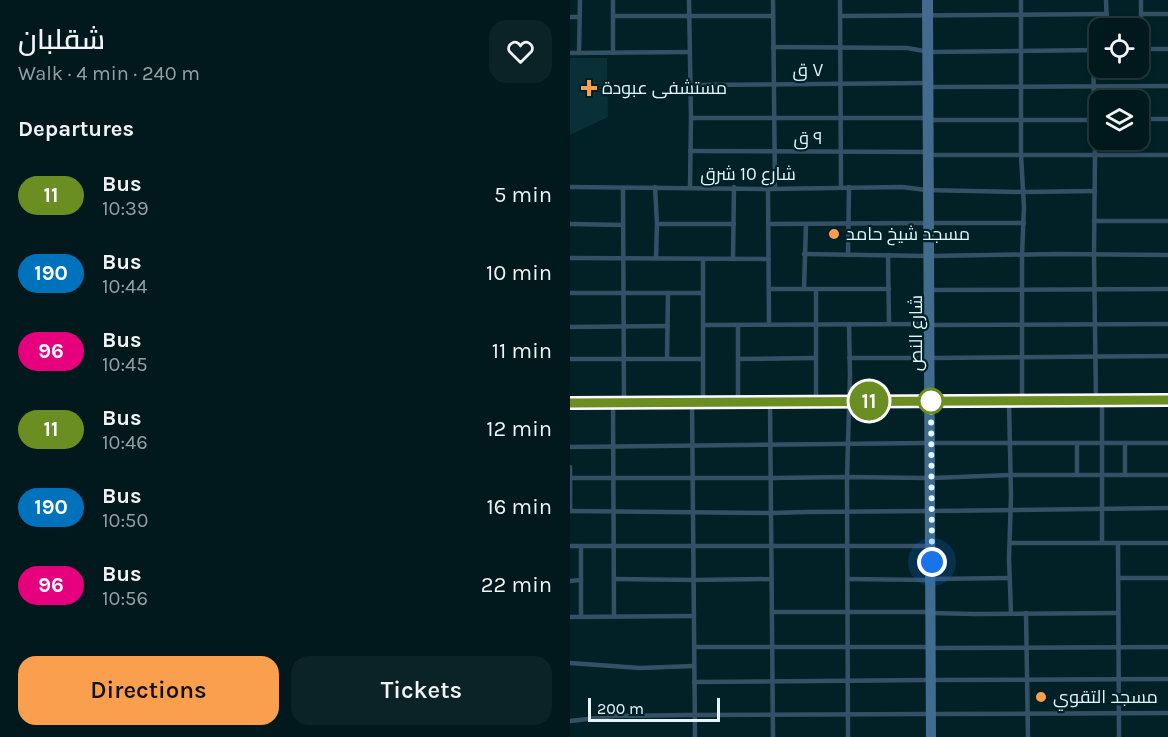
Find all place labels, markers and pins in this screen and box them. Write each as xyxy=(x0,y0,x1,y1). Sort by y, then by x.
place label: مستشفى عبودة xyxy=(602,77,727,99)
marker: مستشفى عبودة xyxy=(580,79,598,97)
place label: مسجد شيخ حامد xyxy=(846,223,970,246)
marker: مسجد شيخ حامد xyxy=(827,227,841,241)
unlabelled marker xyxy=(918,388,944,414)
place label: مسجد التقوي xyxy=(1053,686,1158,711)
marker: مسجد التقوي xyxy=(1034,690,1048,704)

